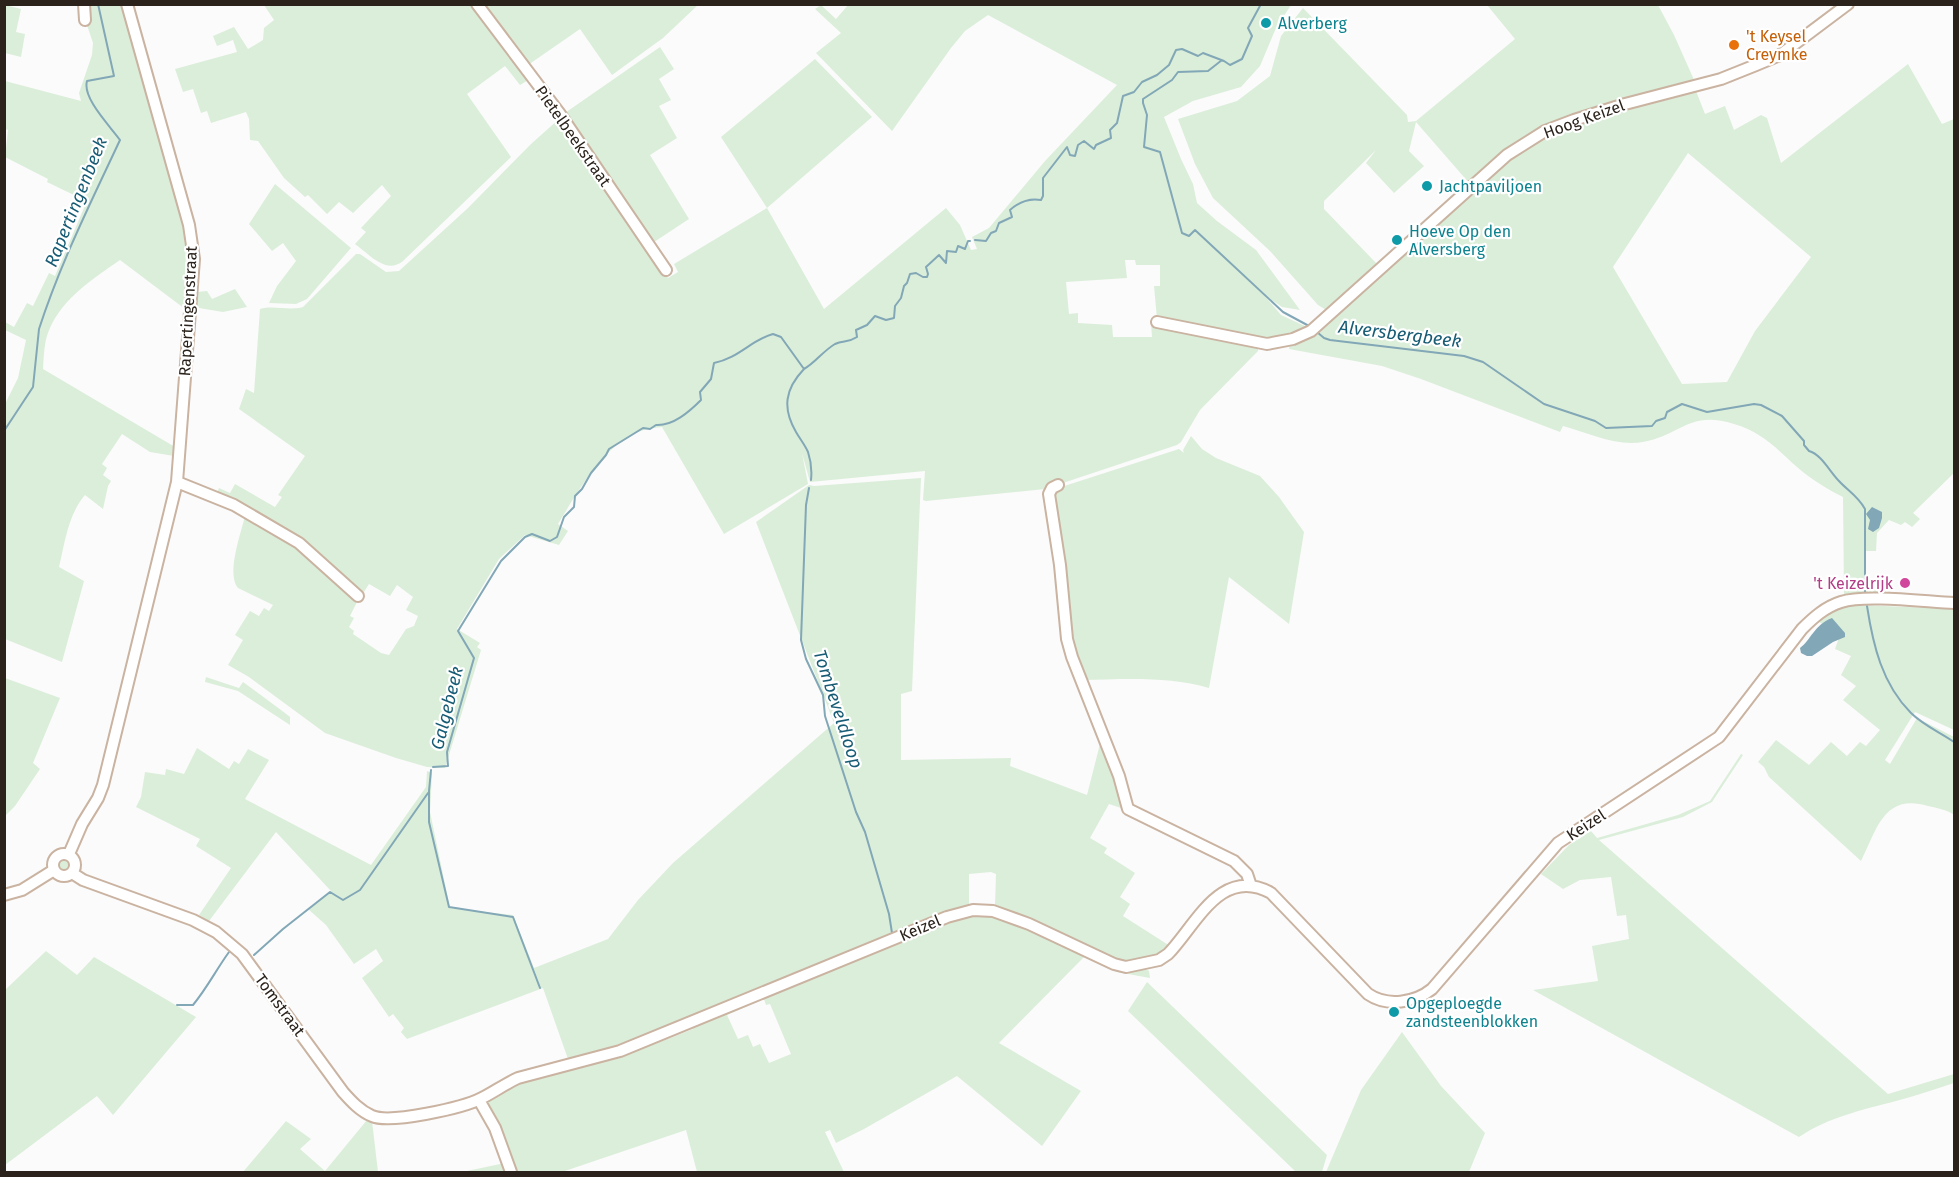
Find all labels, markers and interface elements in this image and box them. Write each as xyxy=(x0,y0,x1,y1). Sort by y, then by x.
place label: Alverberg xyxy=(1278,14,1348,33)
marker: Alverberg xyxy=(1259,16,1273,30)
place label: 't Keysel Creymke xyxy=(1746,27,1807,64)
marker: 't Keysel Creymke xyxy=(1727,38,1741,52)
street label: Pietelbeekstraat xyxy=(531,82,615,190)
street label: Hoog Keizel xyxy=(1541,95,1627,142)
water label: Rapertingenbeek xyxy=(40,134,112,270)
place label: Jachtpaviljoen xyxy=(1439,177,1542,196)
marker: Jachtpaviljoen xyxy=(1420,179,1434,193)
place label: Hoeve Op den Alversberg xyxy=(1409,222,1511,259)
marker: Hoeve Op den Alversberg xyxy=(1390,233,1404,247)
street label: Rapertingenstraat xyxy=(175,245,201,377)
water label: Alversbergbeek xyxy=(1336,315,1463,352)
place label: 't Keizelrijk xyxy=(1813,574,1894,593)
marker: 't Keizelrijk xyxy=(1898,576,1912,590)
water label: Tombeveldloop xyxy=(808,647,868,771)
water label: Galgebeek xyxy=(426,664,468,752)
street label: Keizel xyxy=(1563,805,1609,845)
street label: Keizel xyxy=(897,911,944,945)
street label: Tomstraat xyxy=(251,970,309,1040)
place label: Opgeploegde zandsteenblokken xyxy=(1406,994,1538,1031)
marker: Opgeploegde zandsteenblokken xyxy=(1387,1005,1401,1019)

